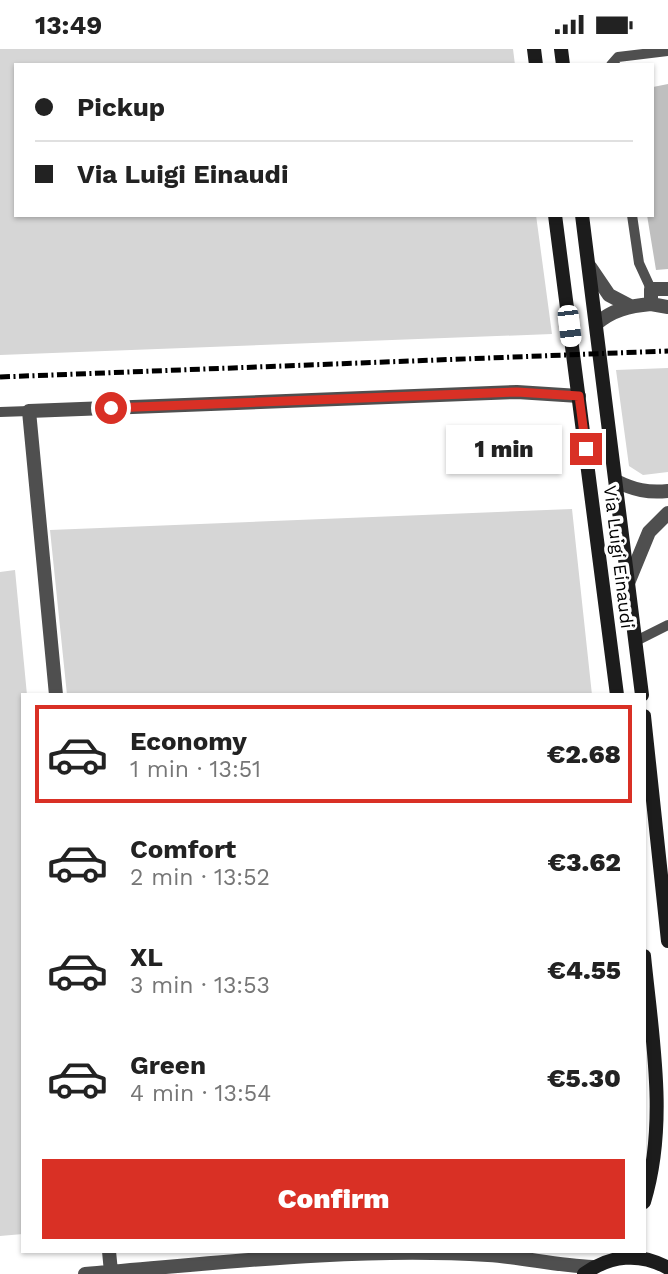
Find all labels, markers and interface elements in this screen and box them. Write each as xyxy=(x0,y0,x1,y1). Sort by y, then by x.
text: 13:49 xyxy=(35,10,102,40)
text: Pickup xyxy=(77,92,165,122)
text: Via Luigi Einaudi xyxy=(77,159,288,189)
car xyxy=(557,304,582,348)
route start xyxy=(95,392,127,424)
callout: 1 min xyxy=(446,425,562,473)
route end xyxy=(570,433,602,465)
text: 1 min xyxy=(474,436,534,463)
street label: Via Luigi Einaudi xyxy=(600,484,638,630)
icon: car xyxy=(46,723,109,786)
text: Economy xyxy=(130,726,247,756)
text: €2.68 xyxy=(547,739,621,769)
text: 1 min · 13:51 xyxy=(130,756,261,783)
icon: car xyxy=(46,831,109,894)
text: Comfort xyxy=(130,834,236,864)
text: €3.62 xyxy=(548,847,621,877)
text: 2 min · 13:52 xyxy=(130,864,270,891)
icon: car xyxy=(46,939,109,1002)
text: XL xyxy=(130,942,163,972)
text: €4.55 xyxy=(548,955,621,985)
text: 3 min · 13:53 xyxy=(130,972,270,999)
icon: car xyxy=(46,1047,109,1110)
text: Green xyxy=(130,1050,206,1080)
text: €5.30 xyxy=(547,1063,621,1093)
text: 4 min · 13:54 xyxy=(130,1080,271,1107)
button: Confirm xyxy=(42,1159,625,1239)

